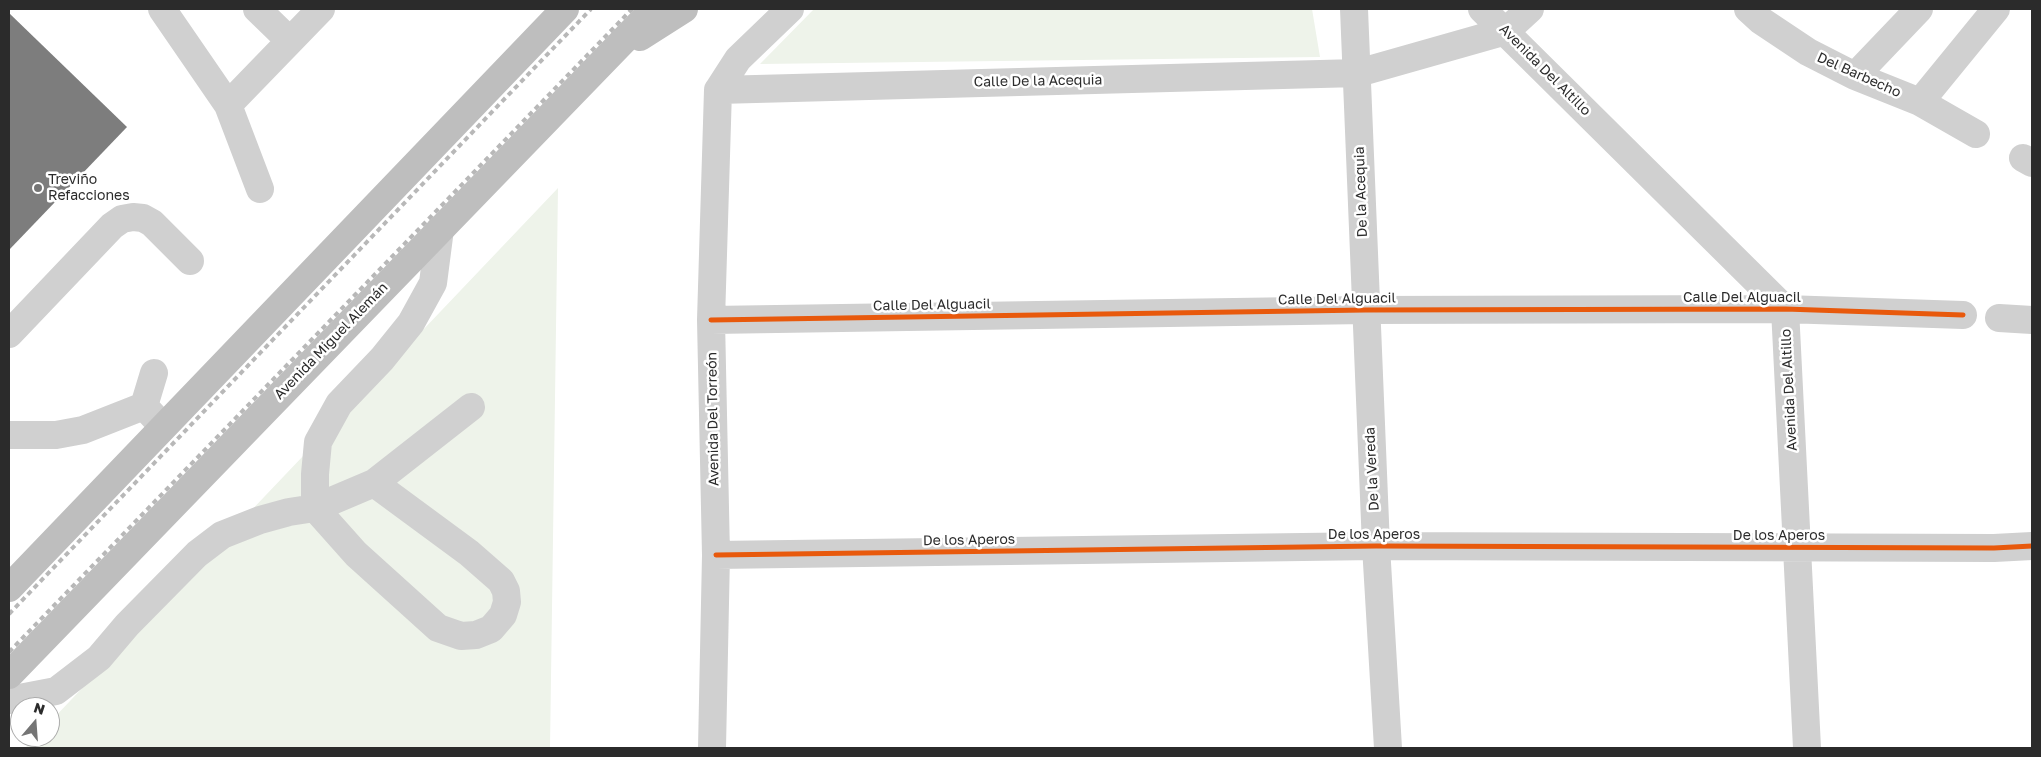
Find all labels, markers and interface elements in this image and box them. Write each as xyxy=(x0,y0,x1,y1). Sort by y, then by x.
street label: Avenida Del Altillo xyxy=(1496,21,1594,119)
street label: Del Barbecho xyxy=(1814,49,1904,101)
street label: Calle De la Acequia xyxy=(973,71,1103,91)
street label: De la Acequia xyxy=(1351,146,1371,238)
place label: Treviño Refacciones xyxy=(48,172,130,204)
marker: Treviño Refacciones xyxy=(32,182,44,194)
street label: Avenida Miguel Alemán xyxy=(271,279,391,403)
street label: Calle Del Alguacil xyxy=(1278,290,1396,308)
street label: Calle Del Alguacil xyxy=(1683,290,1801,306)
street label: Calle Del Alguacil xyxy=(873,296,991,314)
street label: Avenida Del Altillo xyxy=(1777,328,1801,452)
street label: Avenida Del Torreón xyxy=(703,352,723,486)
street label: De la Vereda xyxy=(1361,427,1383,511)
street label: De los Aperos xyxy=(1328,527,1420,543)
street label: De los Aperos xyxy=(1733,528,1825,544)
street label: De los Aperos xyxy=(923,531,1015,549)
north arrow xyxy=(10,697,60,747)
text: N xyxy=(32,698,47,718)

